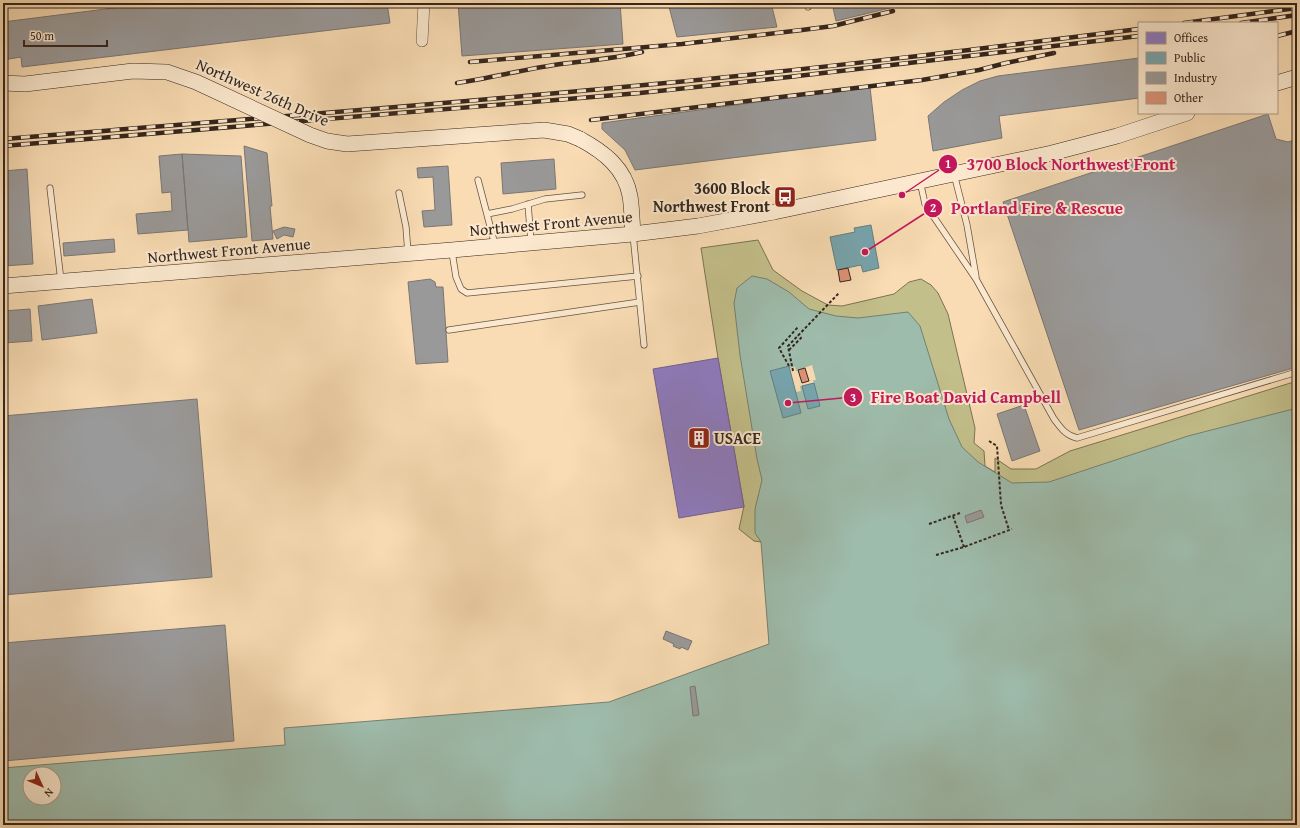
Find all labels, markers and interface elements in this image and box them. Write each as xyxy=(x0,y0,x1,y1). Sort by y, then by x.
scale bar xyxy=(24,22,107,48)
legend xyxy=(1138,22,1278,114)
text: 50 m xyxy=(30,27,54,44)
text: Offices xyxy=(1174,29,1208,46)
text: Public xyxy=(1174,49,1206,66)
street label: Northwest 26th Drive xyxy=(193,52,333,132)
text: Industry xyxy=(1174,69,1217,86)
text: Other xyxy=(1174,89,1203,106)
callout: 3700 Block Northwest Front xyxy=(938,149,1183,178)
text: 3700 Block Northwest Front xyxy=(966,151,1176,176)
text: 1 xyxy=(945,155,951,172)
place label: 3600 Block Northwest Front xyxy=(653,176,771,218)
bus stop icon: 3600 Block Northwest Front xyxy=(772,184,798,210)
callout: Portland Fire & Rescue xyxy=(923,194,1132,223)
text: Portland Fire & Rescue xyxy=(951,195,1123,220)
text: 2 xyxy=(930,199,936,216)
street label: Northwest Front Avenue xyxy=(468,204,634,242)
street label: Northwest Front Avenue xyxy=(146,231,312,269)
callout: Fire Boat David Campbell xyxy=(843,383,1069,412)
text: Fire Boat David Campbell xyxy=(871,384,1061,409)
text: 3 xyxy=(850,389,856,406)
building icon: USACE xyxy=(686,425,712,451)
place label: USACE xyxy=(714,426,761,450)
north arrow xyxy=(22,766,62,806)
text: N xyxy=(40,785,58,802)

